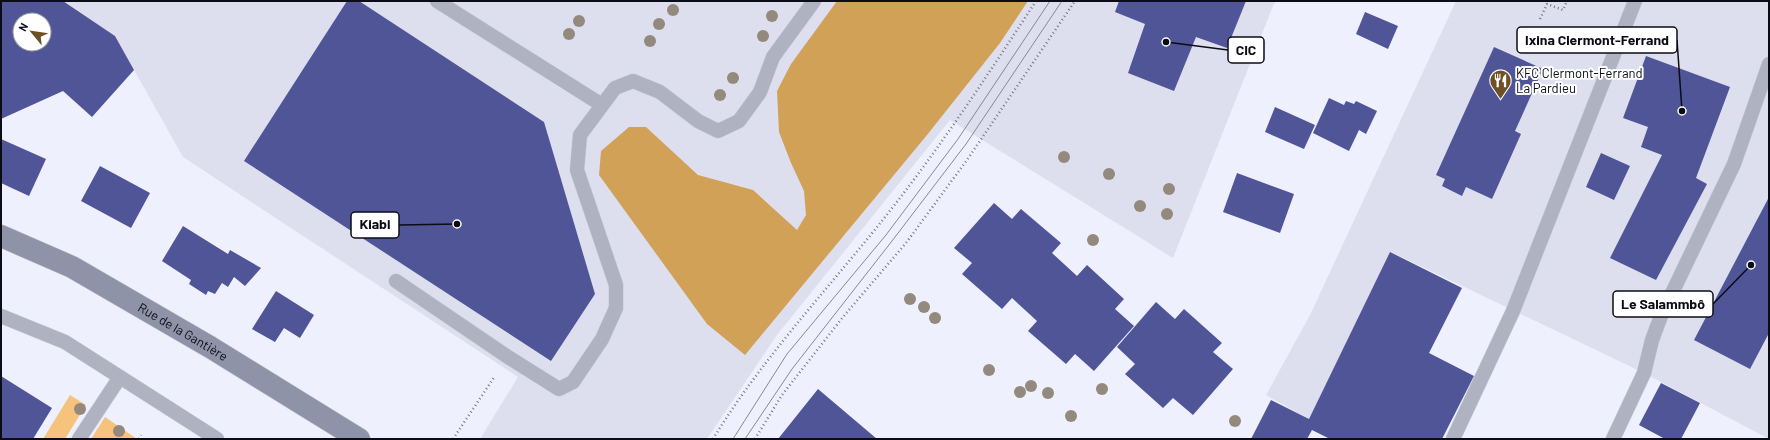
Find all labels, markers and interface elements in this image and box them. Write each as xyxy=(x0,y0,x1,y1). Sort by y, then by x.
north arrow xyxy=(12,12,52,52)
text: N xyxy=(15,21,30,33)
callout: Ixina Clermont-Ferrand xyxy=(1517,27,1677,53)
text: Ixina Clermont-Ferrand xyxy=(1525,31,1669,48)
callout: CIC xyxy=(1228,37,1264,63)
text: CIC xyxy=(1236,41,1256,58)
place label: KFC Clermont-Ferrand La Pardieu xyxy=(1516,65,1643,96)
restaurant icon: KFC Clermont-Ferrand La Pardieu xyxy=(1487,67,1513,100)
callout: Kiabi xyxy=(351,212,399,238)
text: Kiabi xyxy=(359,215,391,232)
callout: Le Salammbô xyxy=(1613,291,1713,317)
text: Le Salammbô xyxy=(1621,295,1705,312)
street label: Rue de la Gantière xyxy=(135,299,231,364)

